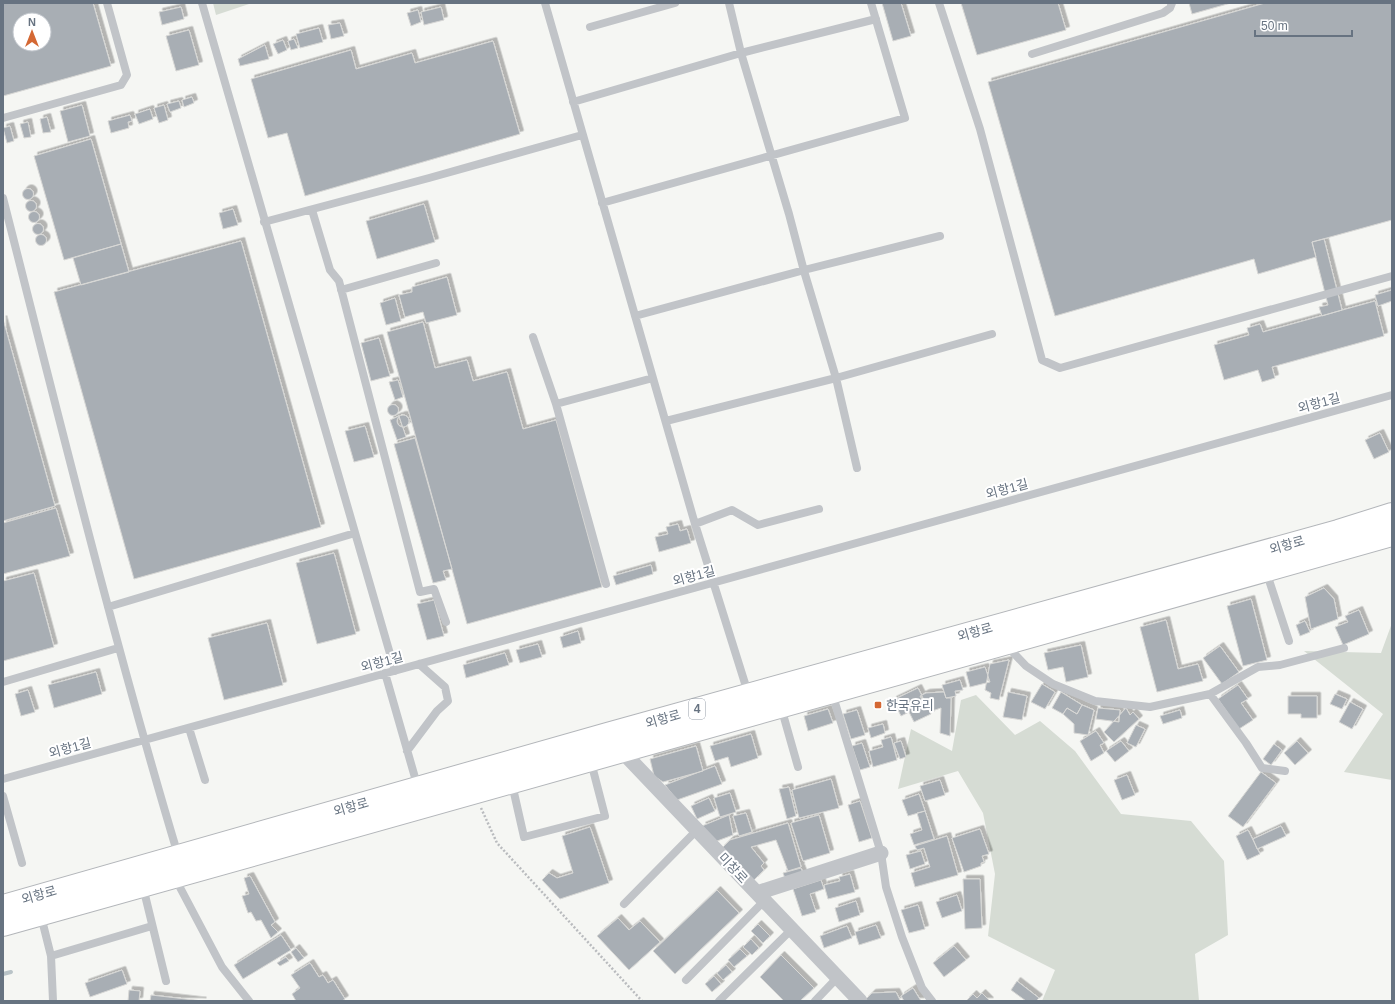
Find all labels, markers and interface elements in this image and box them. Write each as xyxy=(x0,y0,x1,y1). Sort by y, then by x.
north arrow xyxy=(12,12,52,52)
scale bar xyxy=(1255,12,1352,38)
text: N xyxy=(28,16,36,28)
text: 50 m xyxy=(1261,19,1288,33)
street label: 외항1길 xyxy=(1296,390,1342,416)
street label: 외항1길 xyxy=(984,476,1030,502)
street label: 외항로 xyxy=(1268,533,1306,557)
street label: 외항1길 xyxy=(671,563,717,589)
street label: 외항로 xyxy=(956,620,994,644)
street label: 외항1길 xyxy=(359,649,405,675)
place label: 한국유리 xyxy=(886,698,934,713)
road number: 4 xyxy=(689,699,705,719)
marker: 한국유리 xyxy=(873,700,883,710)
street label: 외항로 xyxy=(644,707,682,731)
street label: 외항1길 xyxy=(47,735,93,761)
street label: 외항로 xyxy=(332,795,370,819)
street label: 미창로 xyxy=(715,850,751,886)
street label: 외항로 xyxy=(20,883,58,907)

